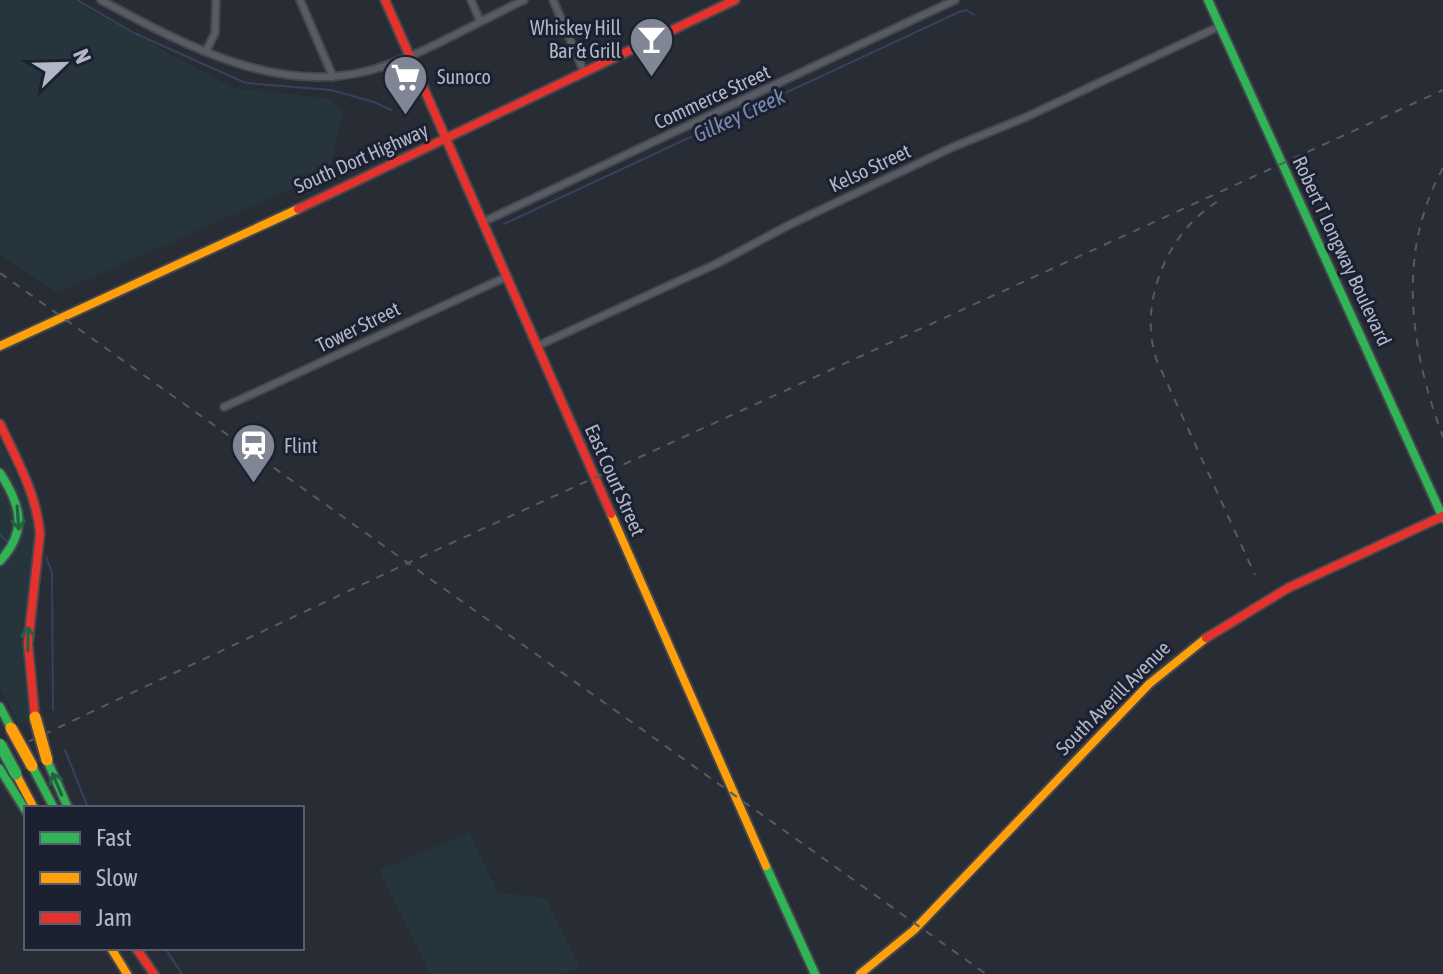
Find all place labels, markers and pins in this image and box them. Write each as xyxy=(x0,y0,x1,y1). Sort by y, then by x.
place label: Whiskey Hill Bar & Grill xyxy=(530,16,622,62)
bar icon: Whiskey Hill Bar & Grill xyxy=(628,16,676,79)
supermarket icon: Sunoco xyxy=(382,53,430,116)
place label: Sunoco xyxy=(437,65,491,88)
station icon: Flint xyxy=(229,422,277,485)
place label: Flint xyxy=(284,434,318,457)

